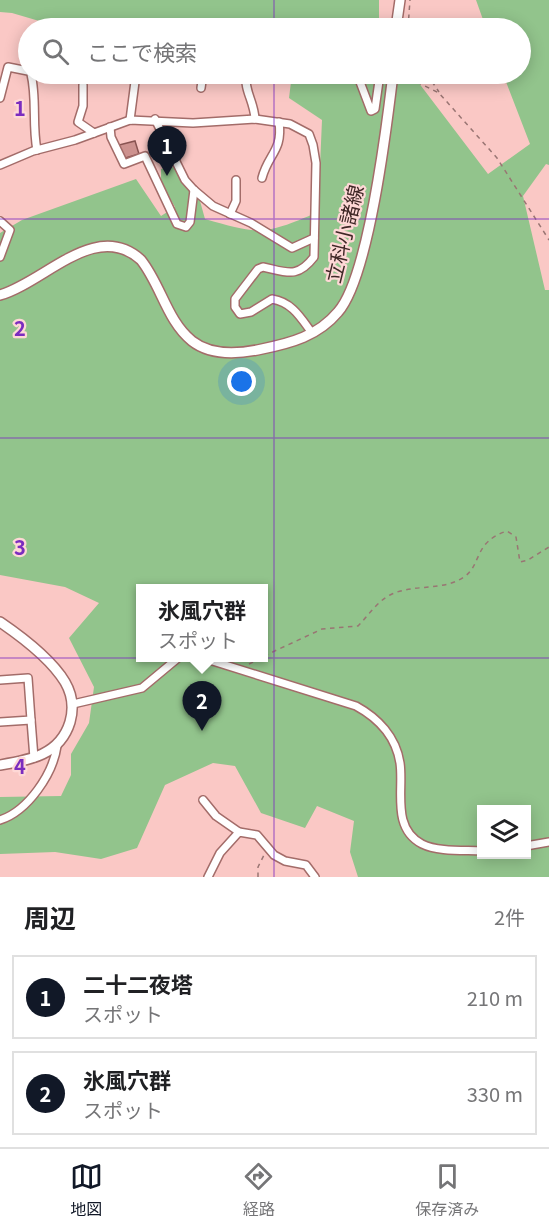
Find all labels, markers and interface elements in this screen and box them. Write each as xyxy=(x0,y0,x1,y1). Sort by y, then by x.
search box xyxy=(18,18,531,84)
icon: search xyxy=(39,35,72,68)
text: ここで検索 xyxy=(87,35,197,67)
text: 1 xyxy=(14,93,26,122)
pin: 1 xyxy=(148,126,186,176)
street label: 立科小諸線 xyxy=(317,182,370,286)
text: 2 xyxy=(14,313,26,342)
your location xyxy=(227,367,256,396)
text: 3 xyxy=(14,532,26,561)
popup xyxy=(136,584,268,662)
text: 氷風穴群 xyxy=(158,593,246,625)
text: スポット xyxy=(158,625,238,654)
pin: 2 xyxy=(182,682,222,731)
text: 4 xyxy=(14,751,26,780)
map controls xyxy=(477,805,531,859)
button: layers xyxy=(477,805,531,859)
text: 周辺 xyxy=(24,898,76,935)
text: 2件 xyxy=(494,902,525,931)
text: 二十二夜塔 xyxy=(83,967,193,999)
text: 1 xyxy=(40,983,51,1012)
text: 210 m xyxy=(467,983,523,1012)
text: スポット xyxy=(83,999,163,1028)
text: 氷風穴群 xyxy=(83,1063,171,1095)
text: 2 xyxy=(40,1079,51,1108)
text: 330 m xyxy=(467,1079,523,1108)
text: スポット xyxy=(83,1095,163,1124)
tab: 地図 xyxy=(70,1160,103,1220)
tab: 経路 xyxy=(242,1160,275,1220)
tab: 保存済み xyxy=(415,1160,479,1220)

